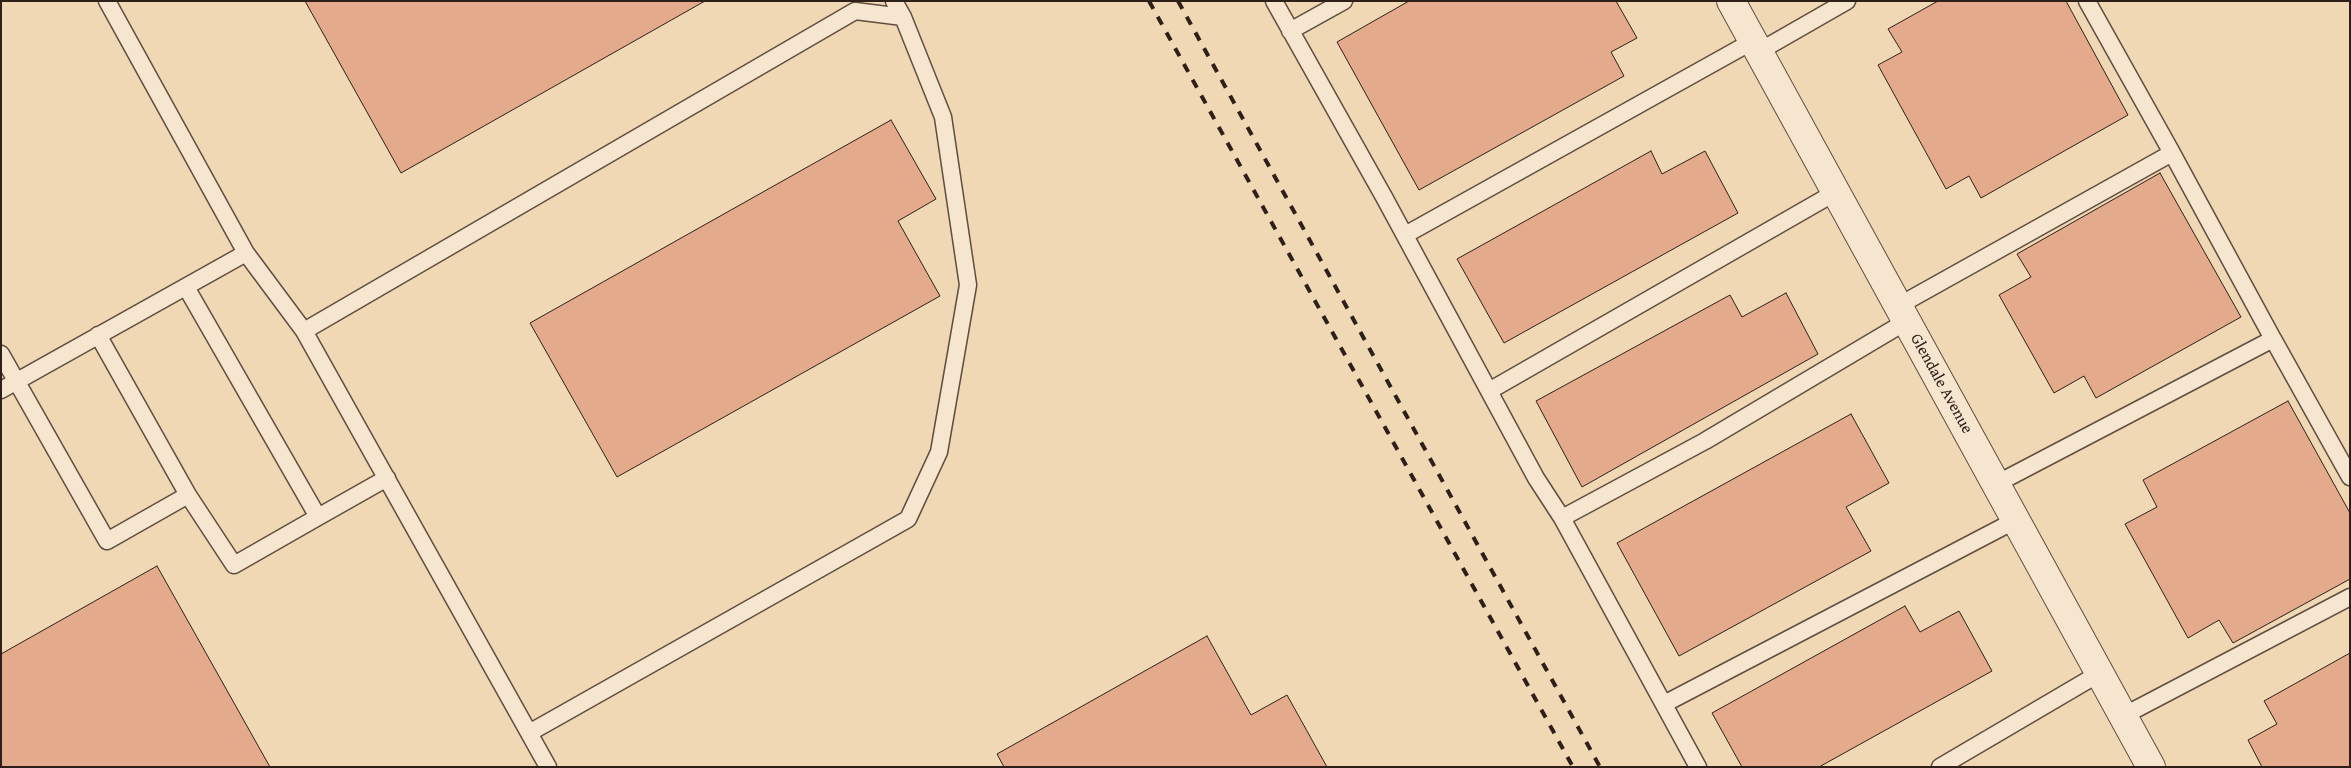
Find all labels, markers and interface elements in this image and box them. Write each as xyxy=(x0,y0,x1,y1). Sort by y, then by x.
street label: Glendale Avenue xyxy=(1906,331,1976,437)

